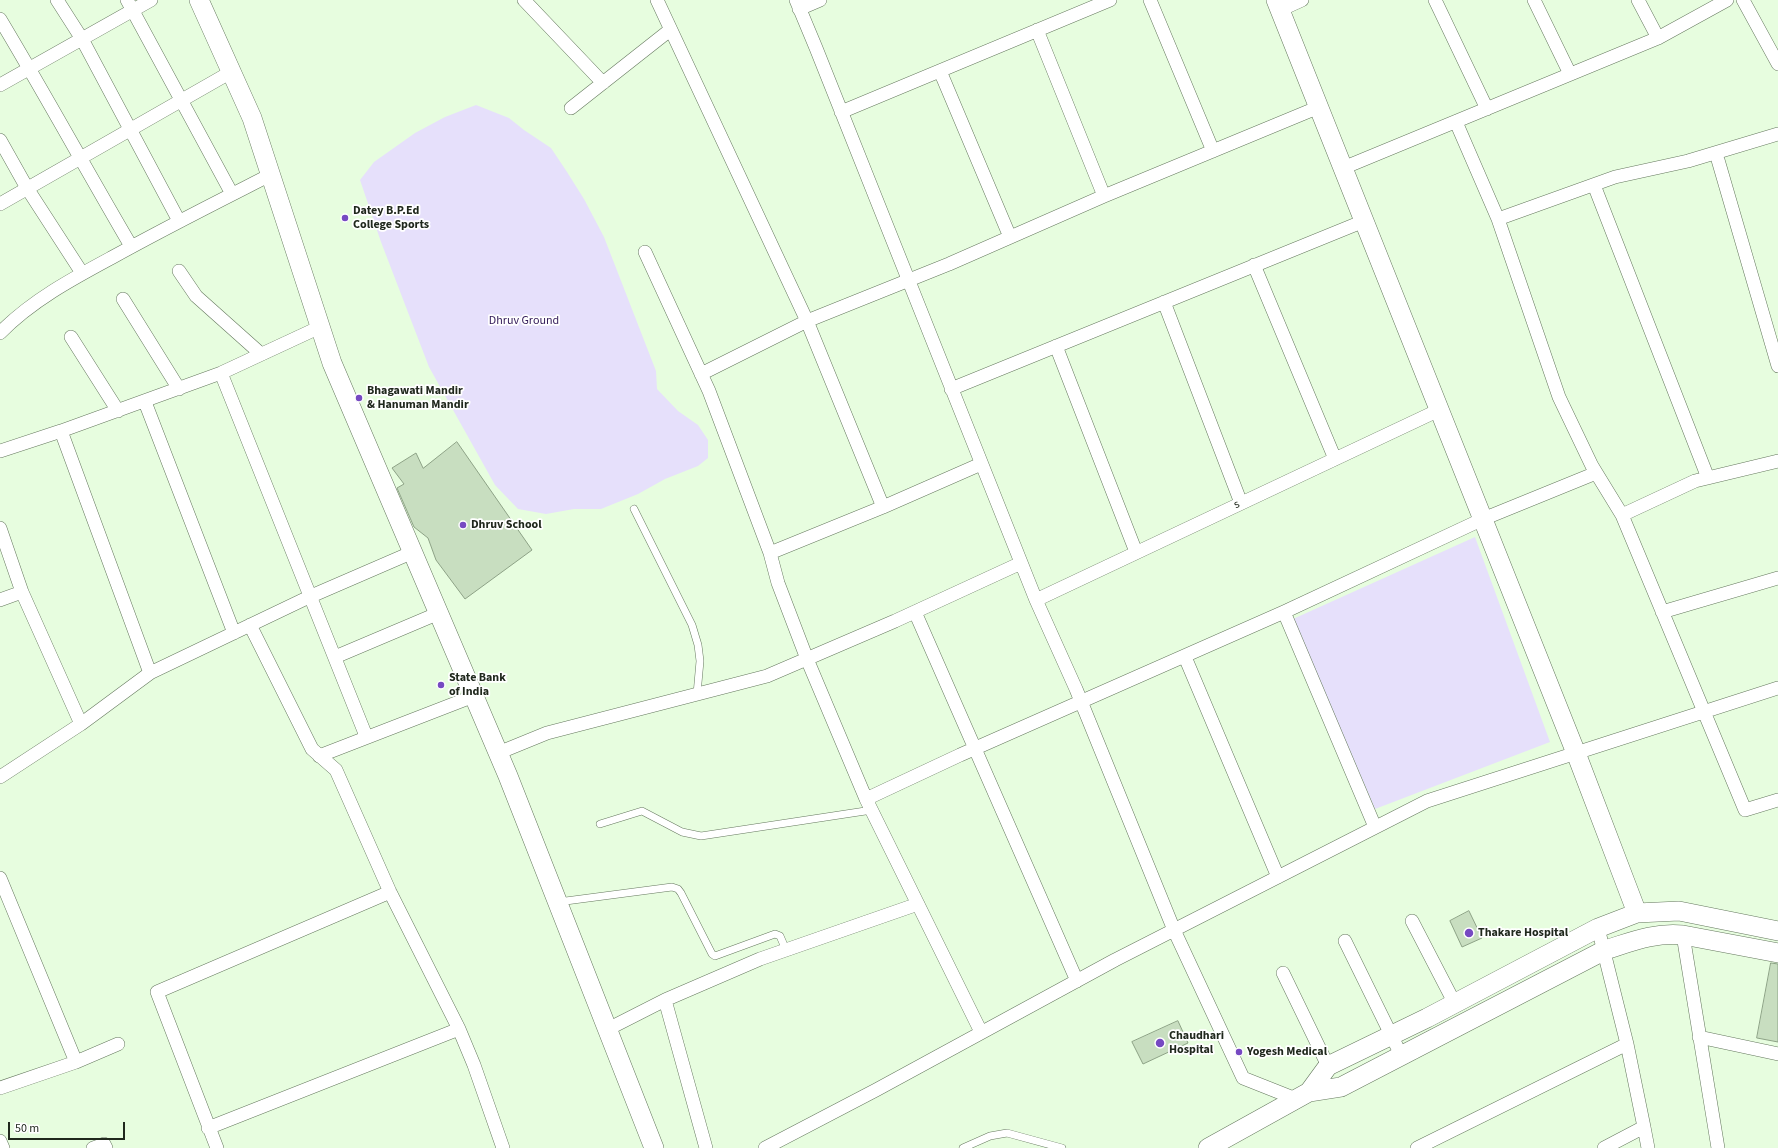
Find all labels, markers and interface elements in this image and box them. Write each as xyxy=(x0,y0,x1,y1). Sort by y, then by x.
place label: Datey B.P.Ed College Sports xyxy=(353,204,429,232)
marker: Datey B.P.Ed College Sports xyxy=(340,213,350,223)
park label: Dhruv Ground xyxy=(489,314,559,328)
place label: Bhagawati Mandir & Hanuman Mandir xyxy=(367,384,469,412)
marker: Bhagawati Mandir & Hanuman Mandir xyxy=(354,393,364,403)
street label: s xyxy=(1232,497,1242,513)
place label: Dhruv School xyxy=(471,518,542,532)
marker: Dhruv School xyxy=(458,520,468,530)
place label: State Bank of India xyxy=(449,671,506,699)
marker: State Bank of India xyxy=(436,680,446,690)
place label: Thakare Hospital xyxy=(1478,926,1568,940)
marker: Thakare Hospital xyxy=(1463,927,1475,939)
place label: Chaudhari Hospital xyxy=(1169,1029,1224,1057)
marker: Chaudhari Hospital xyxy=(1154,1037,1166,1049)
place label: Yogesh Medical xyxy=(1247,1045,1327,1059)
marker: Yogesh Medical xyxy=(1234,1047,1244,1057)
scale bar xyxy=(10,1114,127,1140)
text: 50 m xyxy=(15,1120,39,1137)

